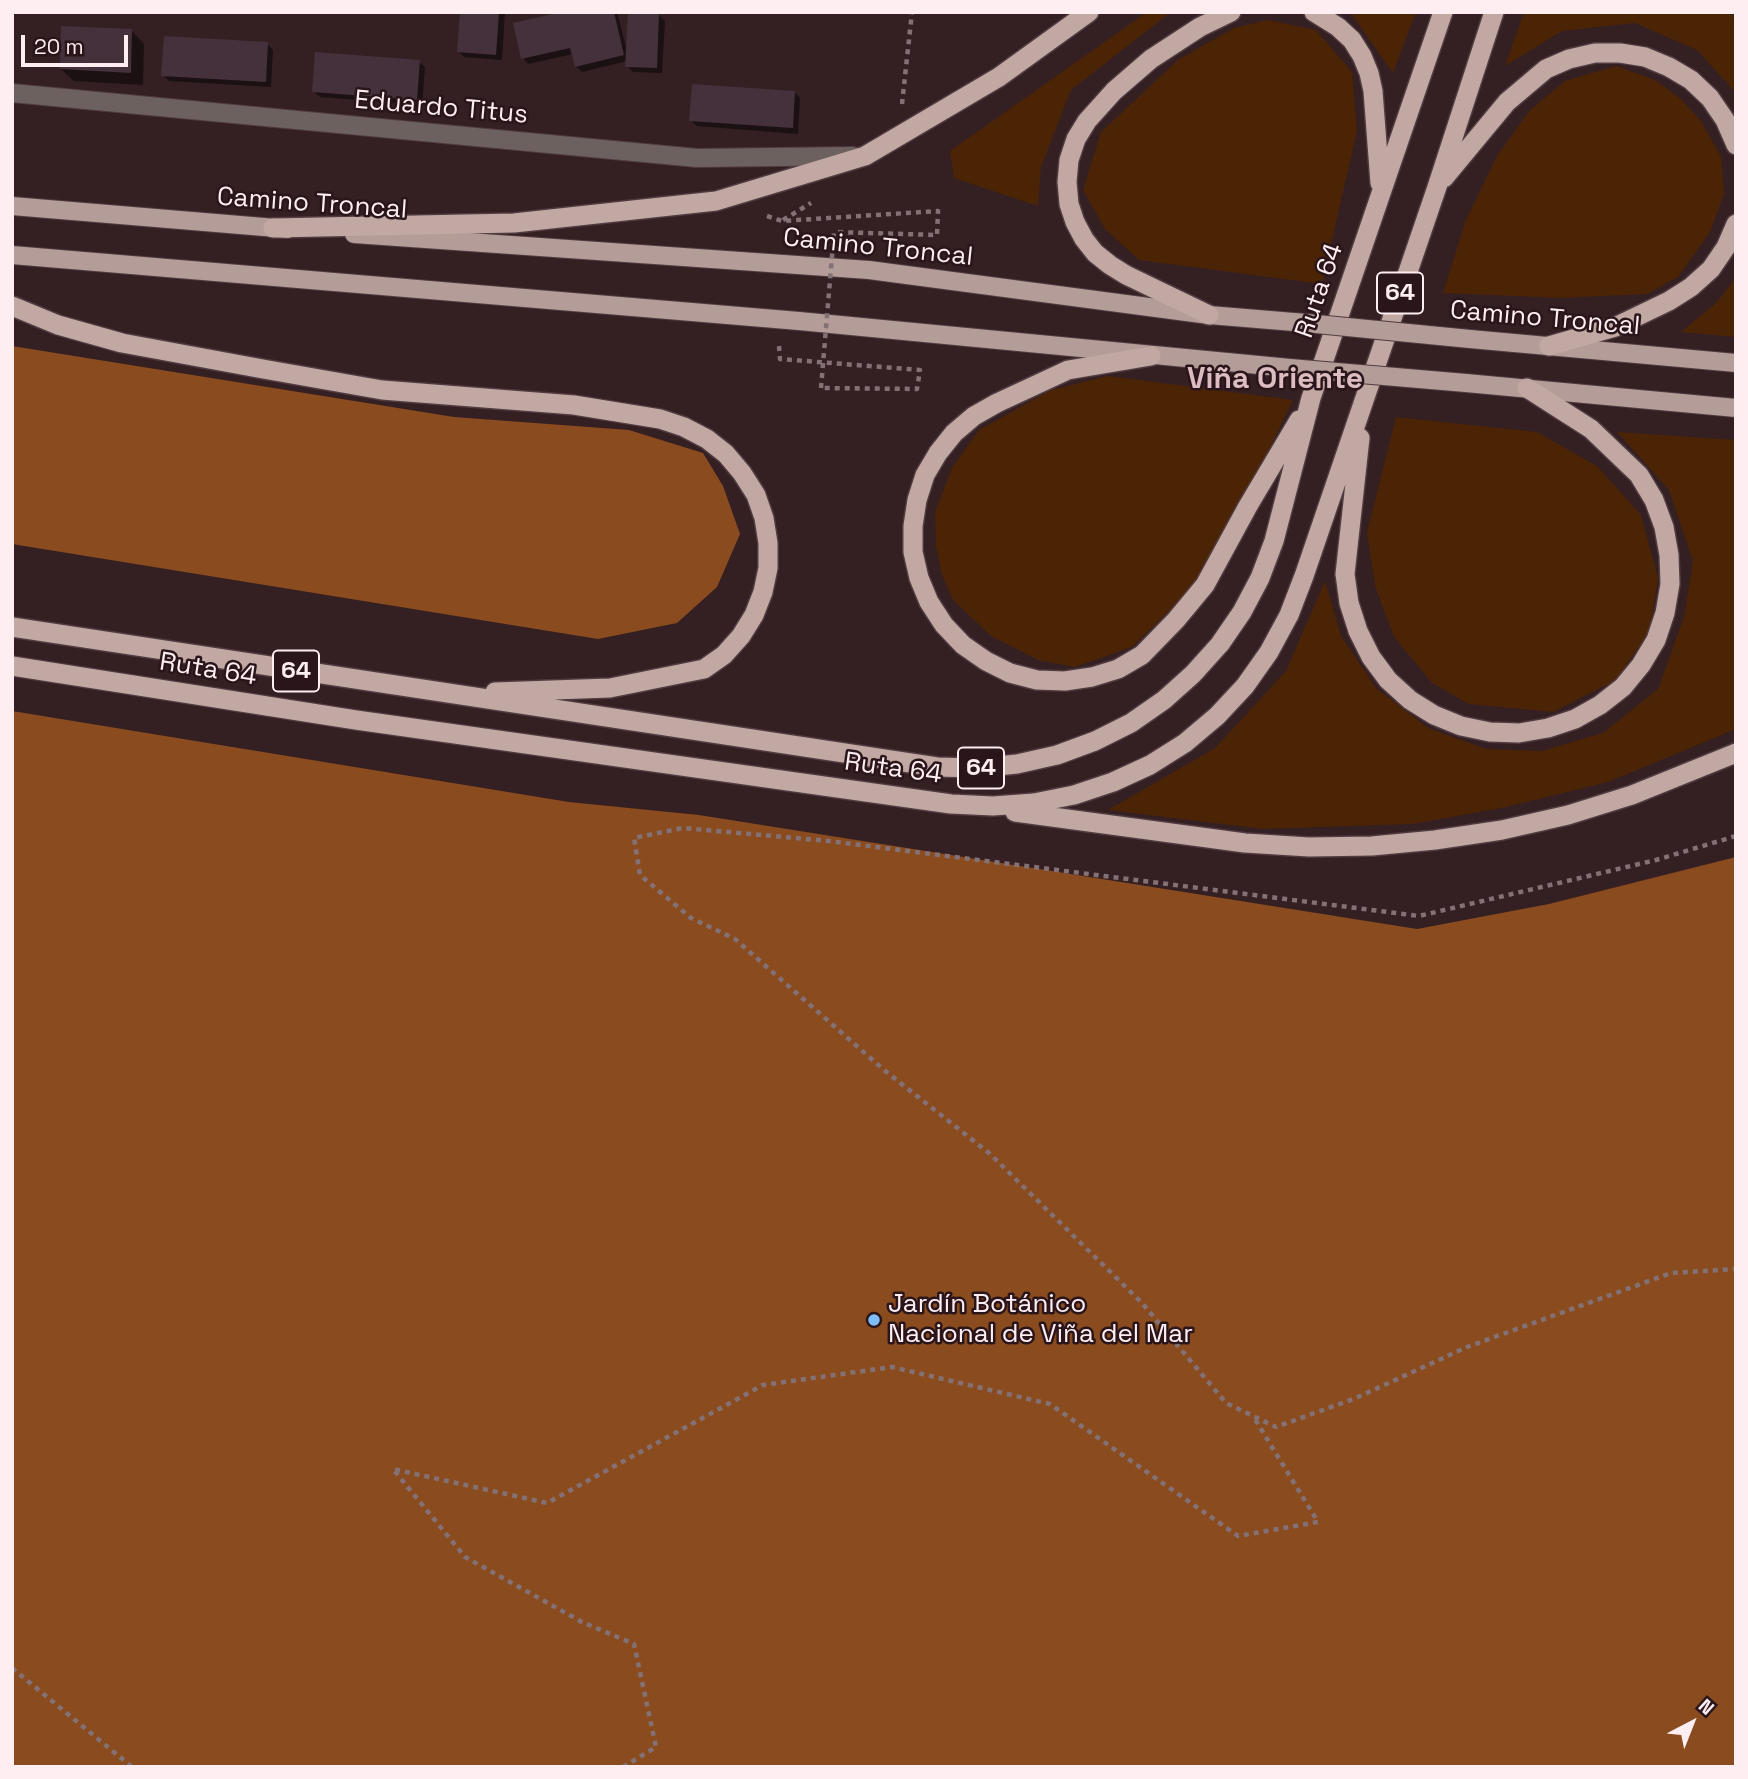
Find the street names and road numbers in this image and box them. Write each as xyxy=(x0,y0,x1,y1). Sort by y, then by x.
street label: Eduardo Titus xyxy=(353,85,529,131)
street label: Camino Troncal xyxy=(216,182,408,226)
street label: Camino Troncal xyxy=(782,223,974,273)
street label: Ruta 64 xyxy=(1289,240,1351,342)
road number: 64 xyxy=(1377,272,1423,314)
street label: Camino Troncal xyxy=(1449,295,1641,343)
street label: Ruta 64 xyxy=(157,647,259,693)
road number: 64 xyxy=(273,650,319,692)
street label: Ruta 64 xyxy=(842,747,944,791)
road number: 64 xyxy=(958,748,1004,788)

